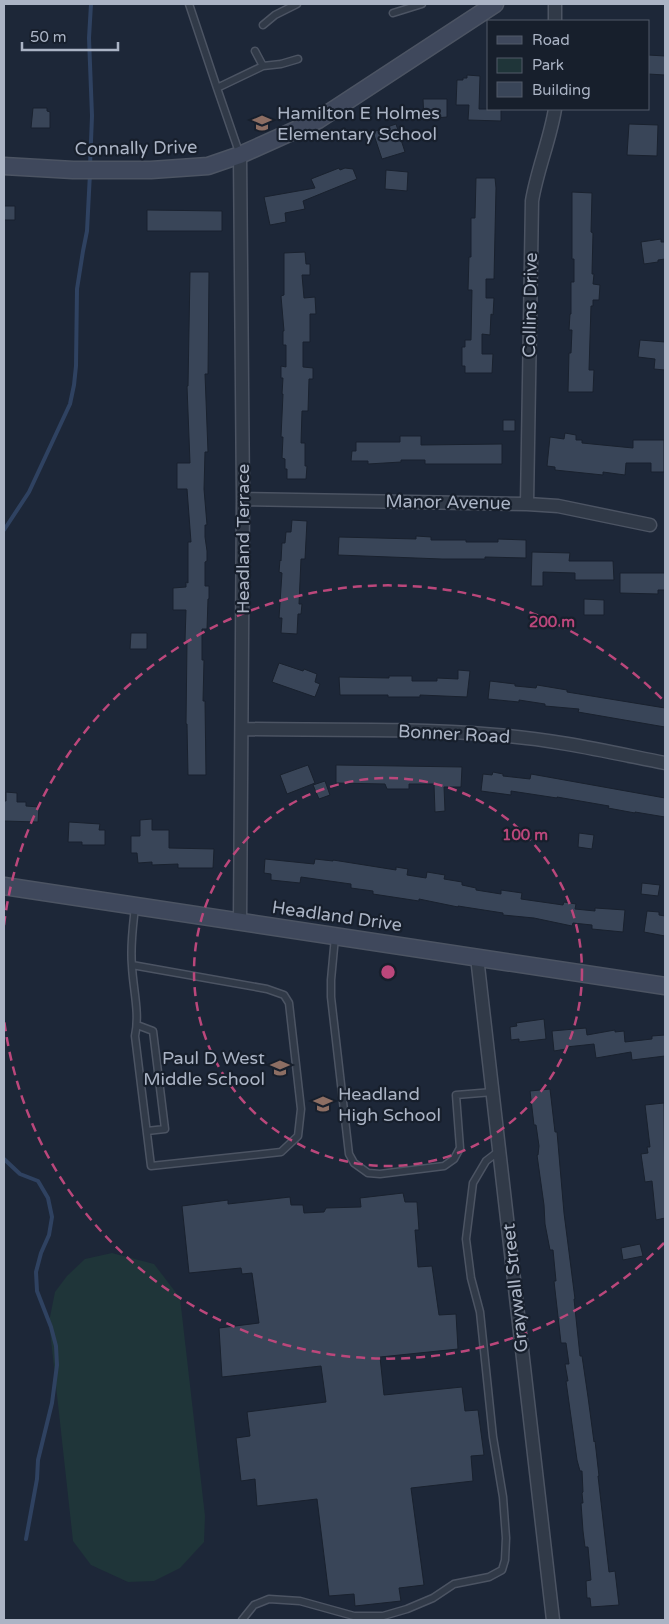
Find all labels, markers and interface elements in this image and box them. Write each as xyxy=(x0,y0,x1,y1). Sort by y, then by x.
scale bar xyxy=(22,20,119,52)
legend xyxy=(487,20,649,110)
text: 50 m xyxy=(30,28,67,46)
text: Road xyxy=(532,31,570,49)
text: Park xyxy=(532,56,564,74)
text: Building xyxy=(532,81,591,99)
place label: Hamilton E Holmes Elementary School xyxy=(277,102,440,145)
school or university icon: Hamilton E Holmes Elementary School xyxy=(251,112,273,134)
street label: Connally Drive xyxy=(74,136,198,160)
street label: Collins Drive xyxy=(518,252,542,358)
street label: Headland Terrace xyxy=(232,464,254,614)
street label: Manor Avenue xyxy=(385,490,511,514)
text: 200 m xyxy=(529,613,575,631)
street label: Bonner Road xyxy=(397,720,511,748)
text: 100 m xyxy=(502,826,548,844)
street label: Headland Drive xyxy=(271,896,403,936)
centre of rings xyxy=(379,963,397,981)
place label: Paul D West Middle School xyxy=(143,1047,265,1090)
school or university icon: Paul D West Middle School xyxy=(269,1057,291,1079)
place label: Headland High School xyxy=(338,1083,441,1126)
school or university icon: Headland High School xyxy=(312,1093,334,1115)
street label: Graywall Street xyxy=(497,1222,533,1354)

